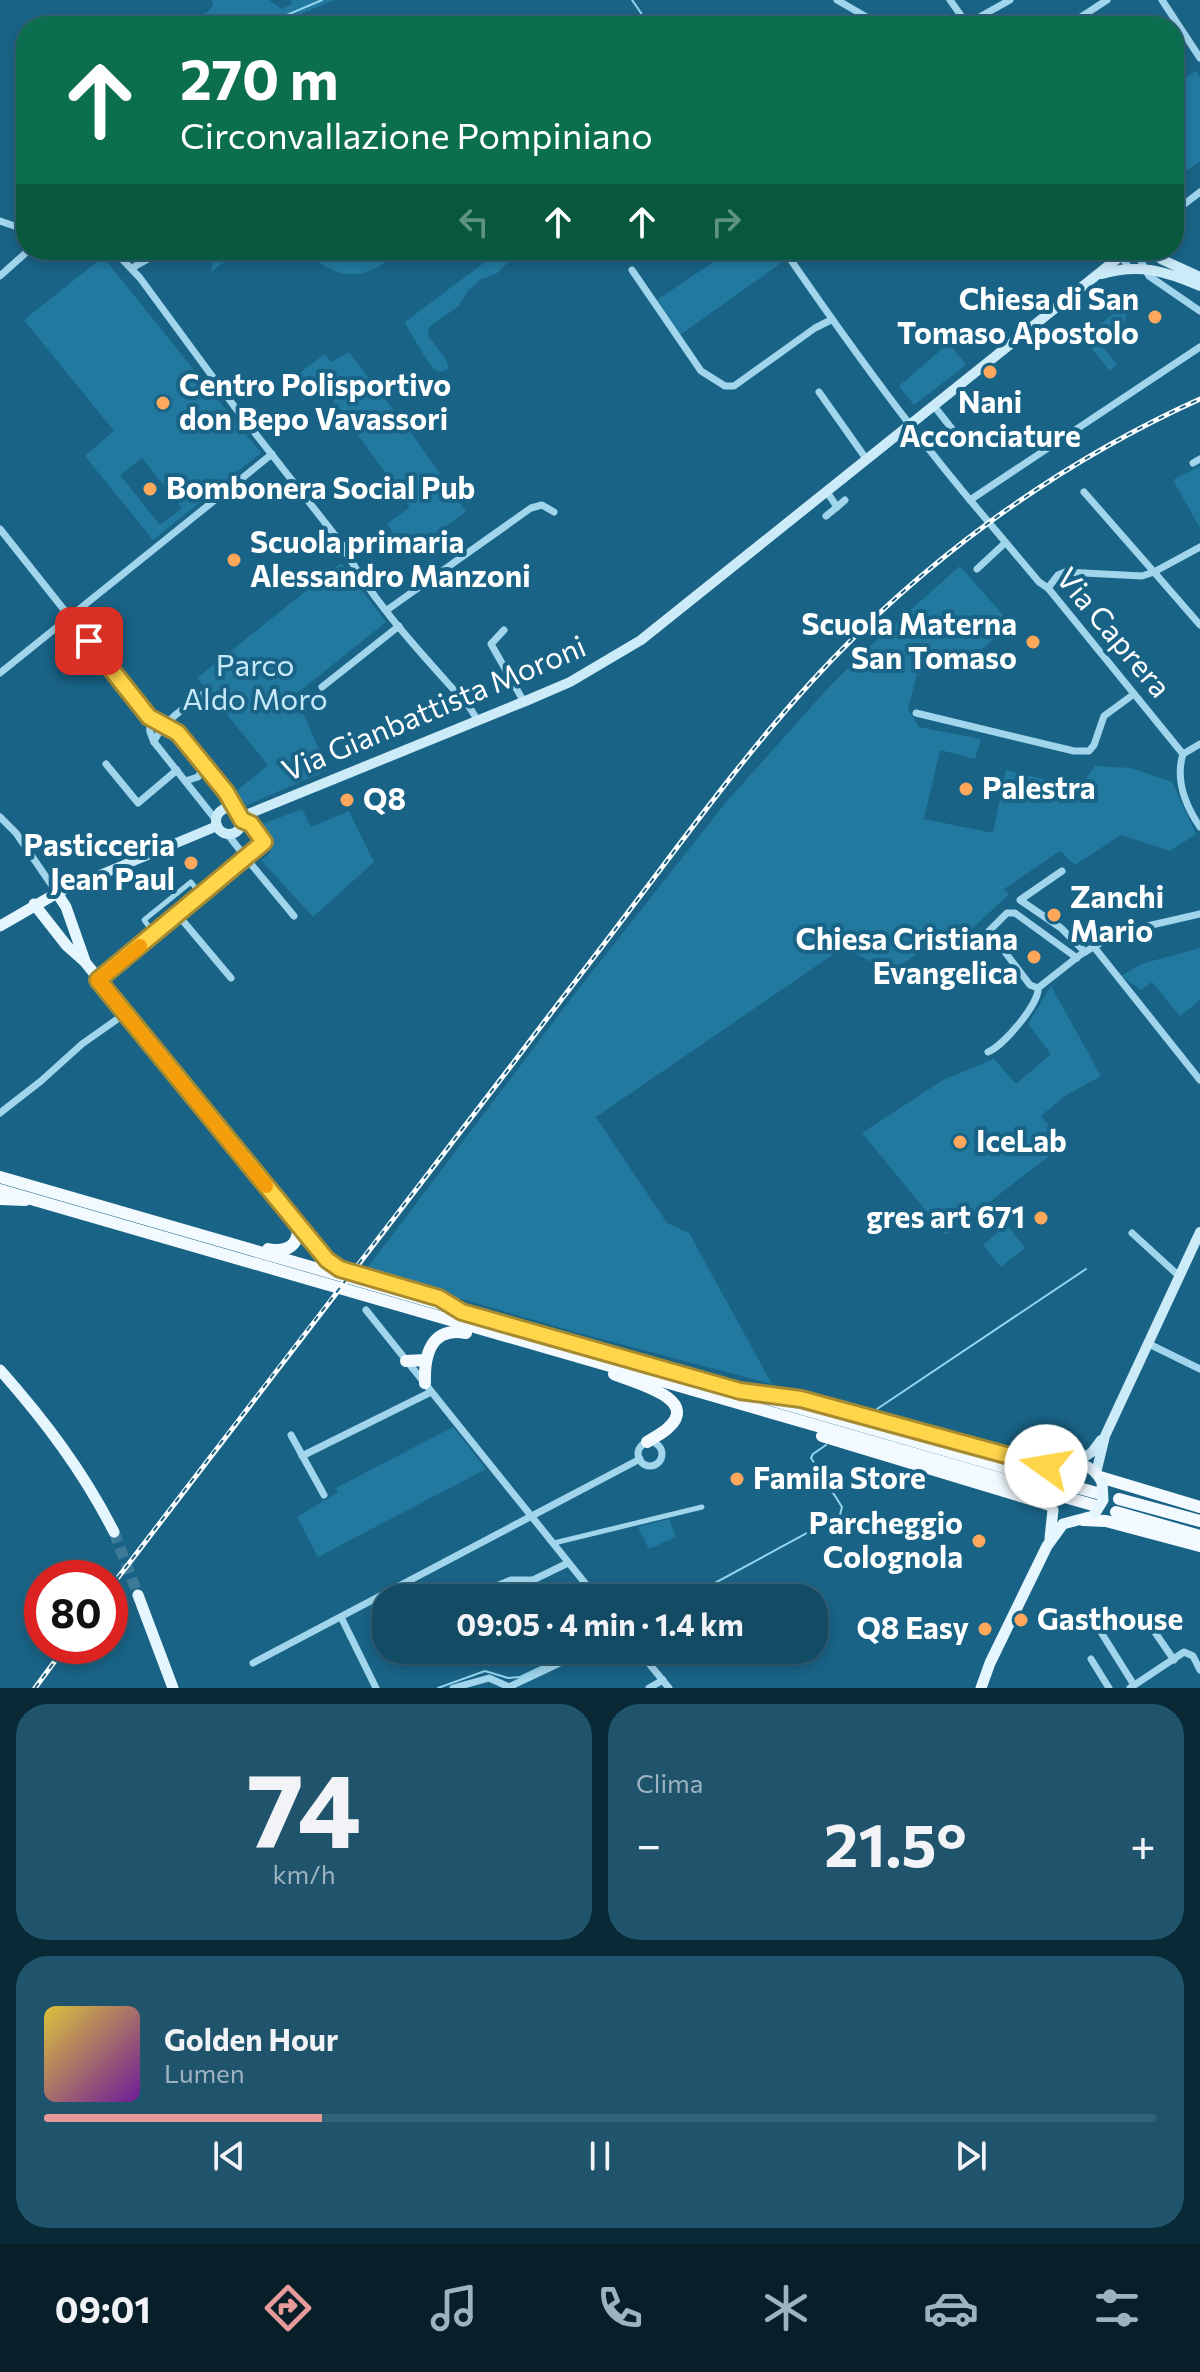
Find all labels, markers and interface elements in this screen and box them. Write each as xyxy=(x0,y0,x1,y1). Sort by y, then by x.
text: 270 m xyxy=(180,43,339,112)
icon: ahead xyxy=(48,48,152,152)
text: Circonvallazione Pompiniano xyxy=(180,112,653,156)
icon: left xyxy=(452,200,496,244)
icon: ahead xyxy=(536,200,580,244)
icon: ahead xyxy=(620,200,664,244)
icon: right xyxy=(704,200,748,244)
place label: Chiesa di San Tomaso Apostolo xyxy=(897,279,1139,350)
marker: Chiesa di San Tomaso Apostolo xyxy=(1146,308,1164,326)
marker: Nani Acconciature xyxy=(981,363,999,381)
place label: Centro Polisportivo don Bepo Vavassori xyxy=(179,365,451,436)
place label: Nani Acconciature xyxy=(899,382,1081,453)
marker: Centro Polisportivo don Bepo Vavassori xyxy=(154,394,172,412)
place label: Bombonera Social Pub xyxy=(166,468,475,505)
marker: Bombonera Social Pub xyxy=(141,480,159,498)
place label: Scuola primaria Alessandro Manzoni xyxy=(250,522,531,593)
marker: Scuola primaria Alessandro Manzoni xyxy=(225,551,243,569)
street label: Via Caprera xyxy=(1050,559,1180,704)
place label: Scuola Materna San Tomaso xyxy=(801,604,1017,675)
pin xyxy=(55,607,123,675)
icon: arrive xyxy=(67,619,111,663)
street label: Via Gianbattista Moroni xyxy=(276,626,590,787)
marker: Scuola Materna San Tomaso xyxy=(1024,633,1042,651)
park label: Parco Aldo Moro xyxy=(182,645,328,716)
place label: Palestra xyxy=(982,768,1096,805)
place label: Q8 xyxy=(363,779,406,816)
marker: Palestra xyxy=(957,780,975,798)
marker: Q8 xyxy=(338,791,356,809)
place label: Pasticceria Jean Paul xyxy=(23,825,175,896)
marker: Pasticceria Jean Paul xyxy=(182,854,200,872)
place label: Zanchi Mario xyxy=(1070,877,1164,948)
marker: Zanchi Mario xyxy=(1045,906,1063,924)
place label: Chiesa Cristiana Evangelica xyxy=(795,919,1018,990)
marker: Chiesa Cristiana Evangelica xyxy=(1025,948,1043,966)
place label: IceLab xyxy=(976,1121,1067,1158)
marker: IceLab xyxy=(951,1133,969,1151)
place label: gres art 671 xyxy=(866,1197,1025,1234)
marker: gres art 671 xyxy=(1032,1209,1050,1227)
position arrow xyxy=(1004,1424,1088,1508)
place label: Famila Store xyxy=(753,1458,926,1495)
marker: Famila Store xyxy=(728,1470,746,1488)
place label: Parcheggio Colognola xyxy=(809,1503,963,1574)
marker: Parcheggio Colognola xyxy=(970,1532,988,1550)
speed limit sign: 80 xyxy=(24,1560,128,1664)
place label: Gasthouse xyxy=(1037,1599,1183,1636)
text: 09:05 · 4 min · 1.4 km xyxy=(456,1605,744,1642)
place label: Q8 Easy xyxy=(856,1608,970,1645)
marker: Gasthouse xyxy=(1012,1611,1030,1629)
marker: Q8 Easy xyxy=(976,1620,994,1638)
text: 74 xyxy=(247,1742,361,1869)
text: Clima xyxy=(636,1767,703,1798)
text: 21.5° xyxy=(824,1806,967,1879)
text: − xyxy=(636,1816,661,1870)
text: + xyxy=(1130,1816,1156,1870)
text: km/h xyxy=(272,1858,336,1889)
text: Golden Hour xyxy=(164,2020,338,2057)
text: Lumen xyxy=(164,2057,245,2088)
icon: previous xyxy=(207,2134,251,2178)
icon: pause xyxy=(578,2134,622,2178)
icon: next xyxy=(949,2134,993,2178)
icon: directions xyxy=(260,2280,316,2336)
icon: music xyxy=(426,2280,482,2336)
icon: phone xyxy=(592,2280,648,2336)
icon: climate xyxy=(758,2280,814,2336)
icon: car xyxy=(923,2280,979,2336)
icon: filters xyxy=(1089,2280,1145,2336)
text: 09:01 xyxy=(55,2286,151,2330)

